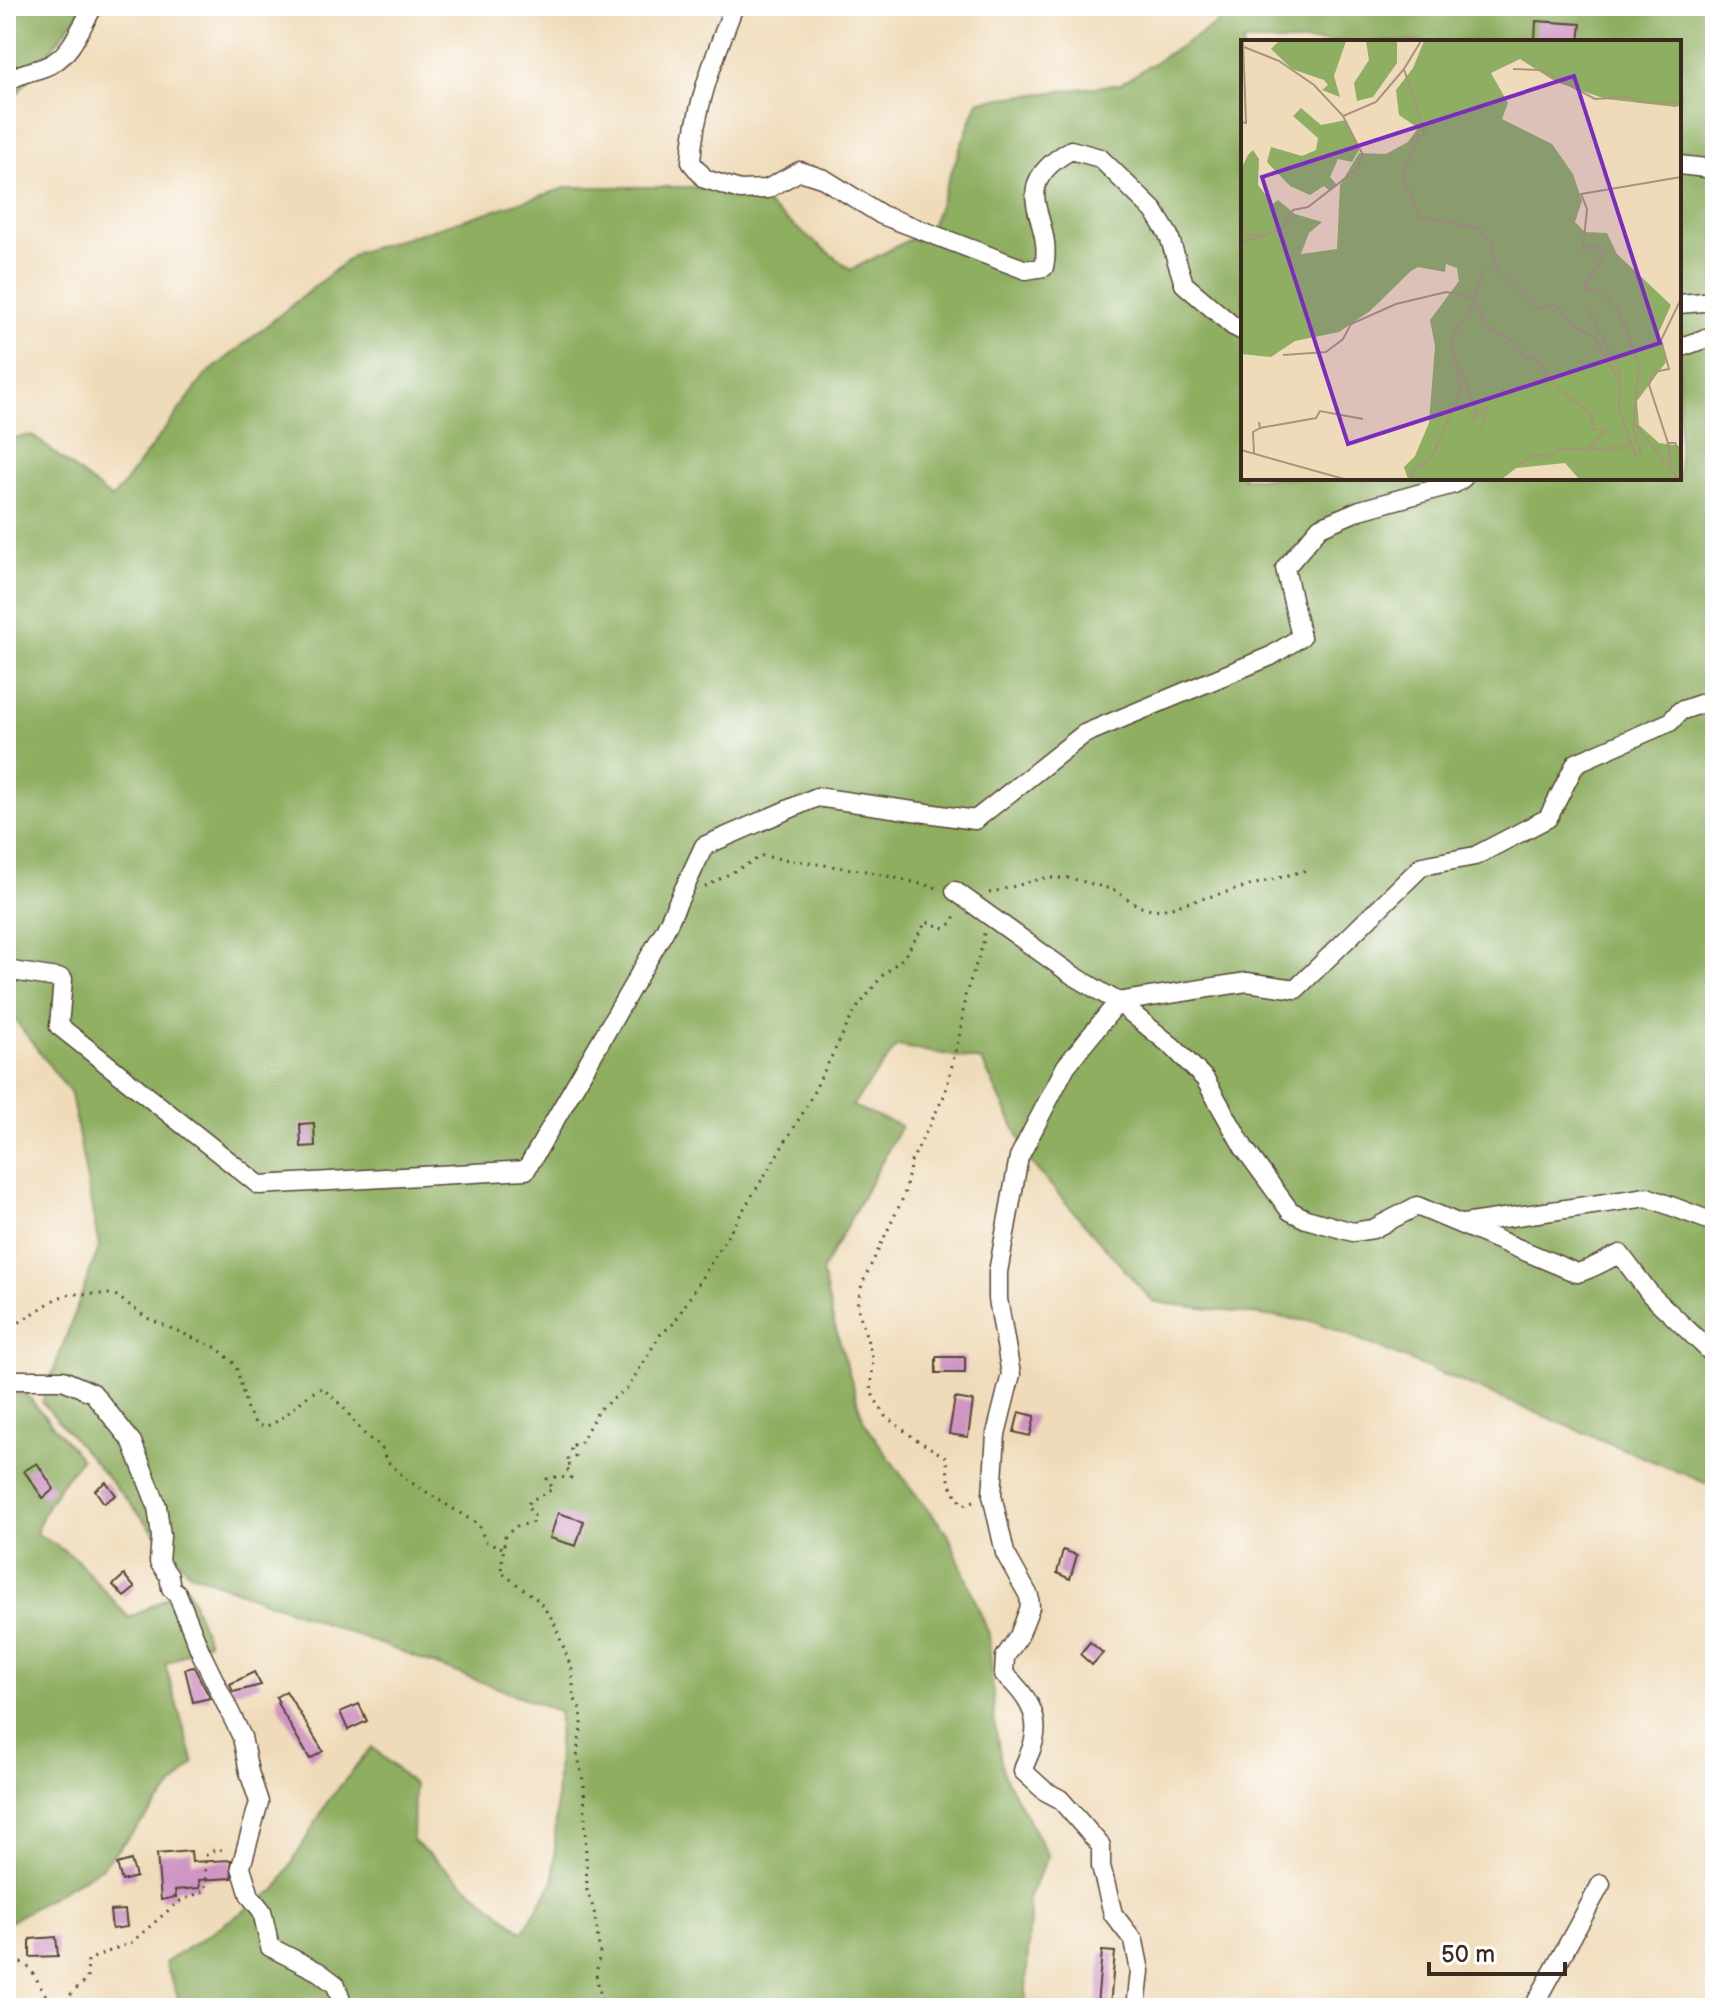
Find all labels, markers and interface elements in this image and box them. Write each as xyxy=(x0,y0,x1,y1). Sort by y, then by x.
inset map xyxy=(1241,40,1681,480)
scale bar xyxy=(1429,1926,1565,1976)
text: 50 m xyxy=(1441,1940,1495,1969)

